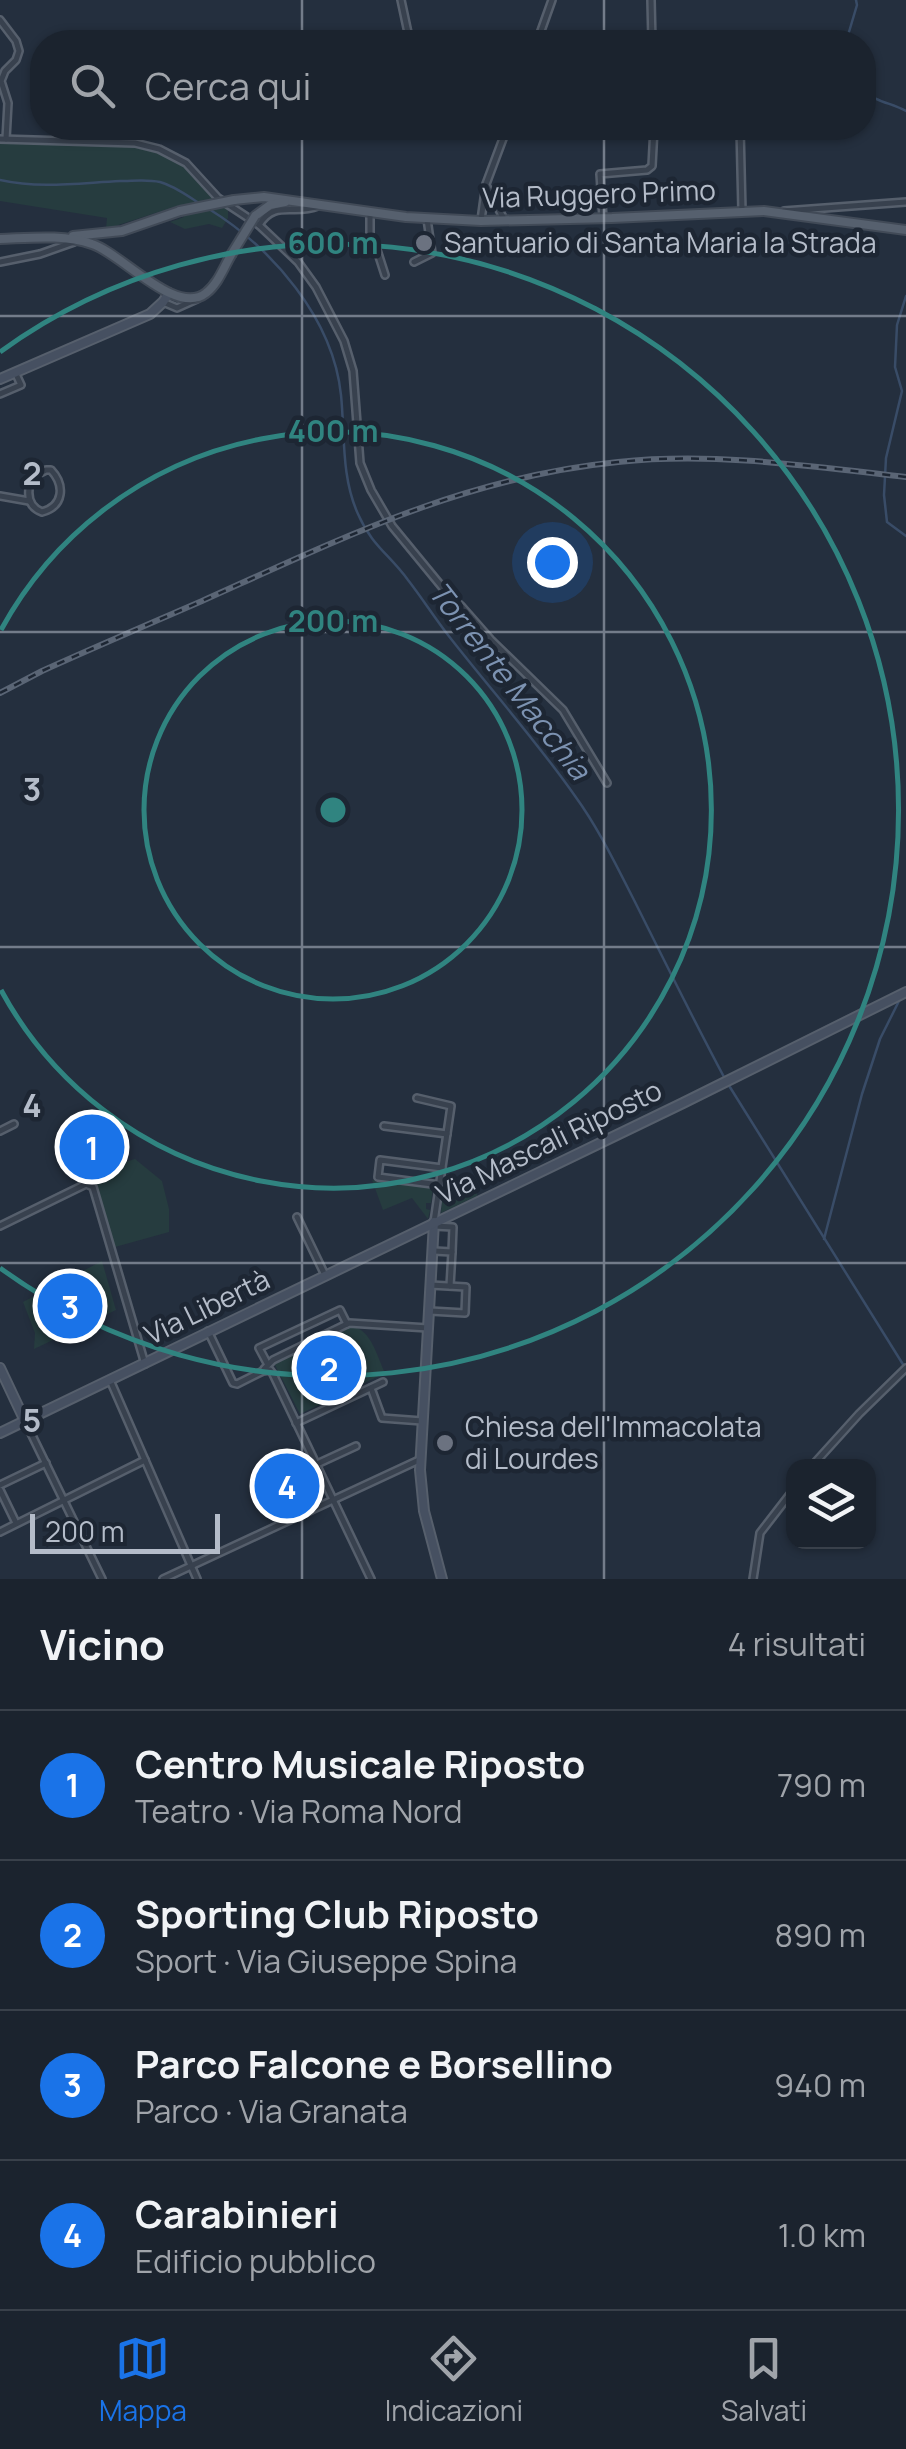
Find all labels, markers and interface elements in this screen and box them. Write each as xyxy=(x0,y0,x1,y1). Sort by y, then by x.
search box xyxy=(30,30,876,140)
icon: search xyxy=(65,58,120,113)
text: Cerca qui xyxy=(145,59,311,111)
street label: Via Ruggero Primo xyxy=(482,170,716,216)
text: 600 m xyxy=(287,222,379,263)
place label: Santuario di Santa Maria la Strada xyxy=(444,223,876,261)
marker: Santuario di Santa Maria la Strada xyxy=(413,232,435,254)
text: 400 m xyxy=(288,410,378,451)
text: 2 xyxy=(22,451,42,495)
your location xyxy=(527,537,578,588)
water label: Torrente Macchia xyxy=(420,573,601,789)
text: 200 m xyxy=(288,600,378,641)
text: 3 xyxy=(23,767,41,811)
centre of rings xyxy=(315,792,351,828)
street label: Via Mascali Riposto xyxy=(429,1070,668,1212)
text: 4 xyxy=(22,1083,42,1127)
pin: 1 xyxy=(59,1110,124,1184)
street label: Via Libertà xyxy=(138,1260,275,1353)
pin: 3 xyxy=(38,1268,102,1344)
pin: 2 xyxy=(296,1330,362,1406)
text: 5 xyxy=(23,1398,41,1442)
place label: Chiesa dell'Immacolata di Lourdes xyxy=(465,1407,762,1477)
marker: Chiesa dell'Immacolata di Lourdes xyxy=(434,1432,456,1454)
pin: 4 xyxy=(254,1448,320,1524)
map controls xyxy=(786,1459,876,1549)
button: layers xyxy=(786,1459,876,1549)
scale bar xyxy=(30,1509,220,1554)
text: 200 m xyxy=(45,1512,124,1550)
text: Vicino xyxy=(40,1615,165,1673)
text: 4 risultati xyxy=(728,1622,866,1666)
text: Centro Musicale Riposto xyxy=(135,1737,585,1789)
text: 1 xyxy=(65,1763,80,1807)
text: 790 m xyxy=(777,1763,866,1807)
text: Teatro · Via Roma Nord xyxy=(135,1789,462,1833)
text: Sporting Club Riposto xyxy=(135,1887,539,1939)
text: 2 xyxy=(63,1913,82,1957)
text: 890 m xyxy=(775,1913,866,1957)
text: Sport · Via Giuseppe Spina xyxy=(135,1939,517,1983)
text: Parco Falcone e Borsellino xyxy=(135,2037,613,2089)
text: 3 xyxy=(63,2063,82,2107)
text: 940 m xyxy=(774,2063,866,2107)
text: Parco · Via Granata xyxy=(135,2089,408,2133)
text: Carabinieri xyxy=(135,2187,339,2239)
text: 4 xyxy=(63,2213,82,2257)
text: 1.0 km xyxy=(778,2213,866,2257)
text: Edificio pubblico xyxy=(135,2239,376,2283)
tab: Mappa xyxy=(99,2331,187,2429)
tab: Indicazioni xyxy=(385,2331,523,2429)
tab: Salvati xyxy=(721,2331,807,2429)

